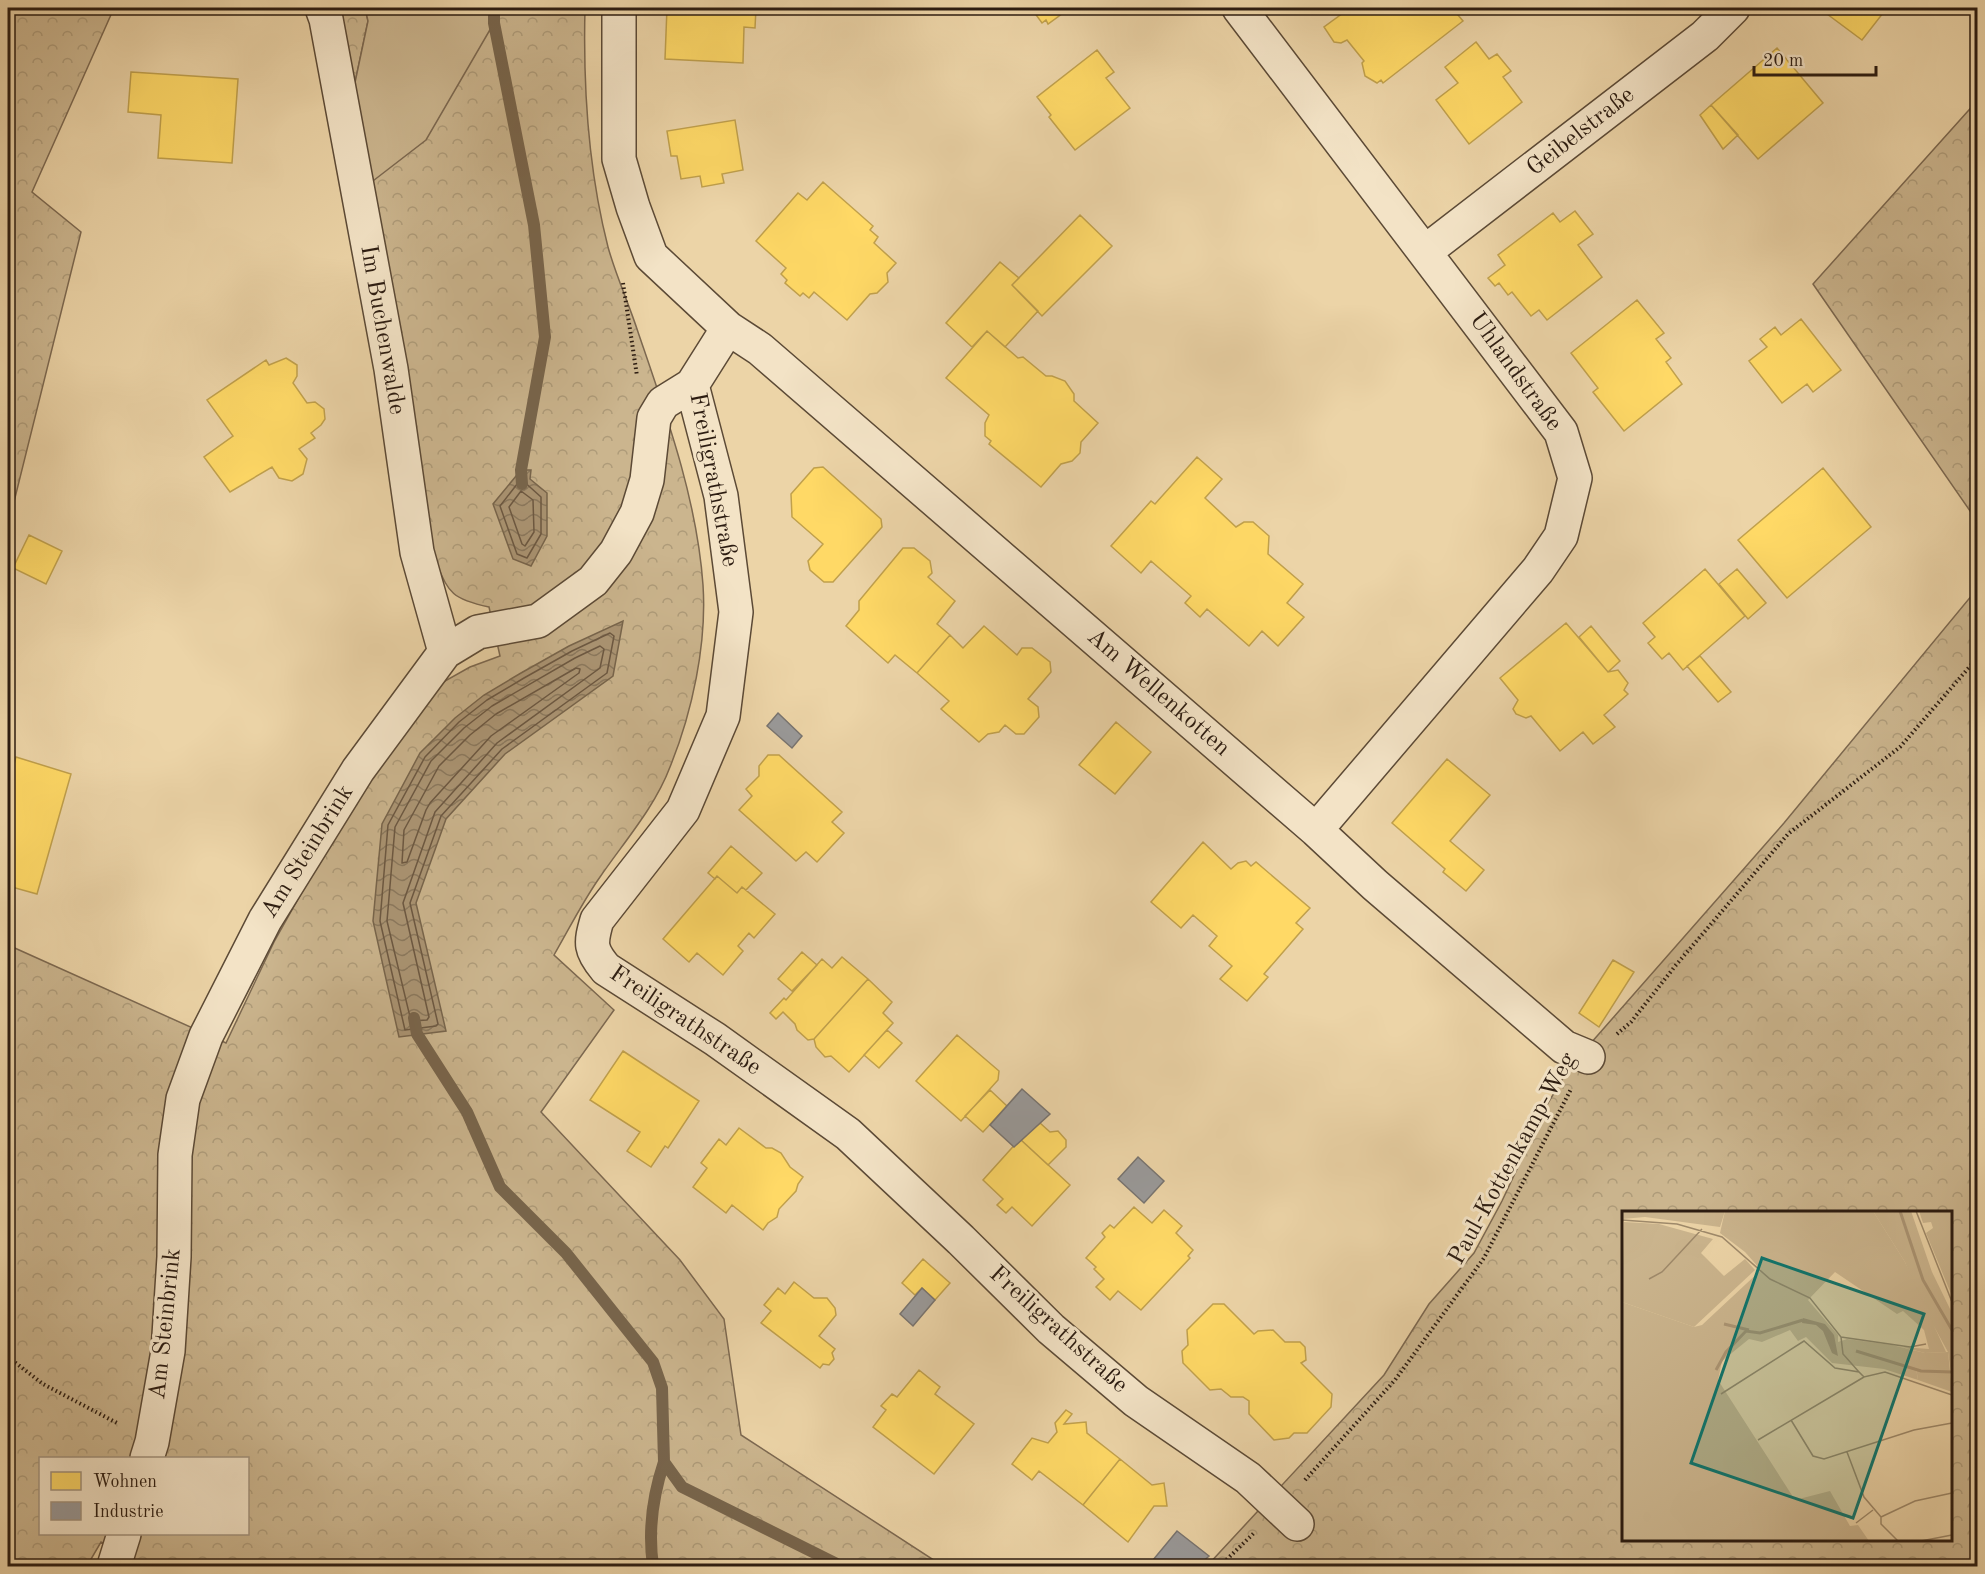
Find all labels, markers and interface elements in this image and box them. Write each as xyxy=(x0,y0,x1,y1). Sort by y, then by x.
scale bar xyxy=(1754,39,1876,77)
text: 20 m xyxy=(1763,52,1803,70)
street label: Geibelstraße xyxy=(1523,83,1639,181)
street label: Im Buchenwalde xyxy=(355,243,409,417)
street label: Uhlandstraße xyxy=(1464,308,1566,436)
street label: Freiligrathstraße xyxy=(684,391,742,569)
street label: Am Wellenkotten xyxy=(1082,625,1234,761)
street label: Am Steinbrink xyxy=(258,781,358,923)
street label: Freiligrathstraße xyxy=(605,962,765,1080)
street label: Paul-Kottenkamp-Weg xyxy=(1445,1049,1581,1269)
inset map xyxy=(1622,1211,1952,1541)
street label: Am Steinbrink xyxy=(146,1247,186,1401)
street label: Freiligrathstraße xyxy=(984,1262,1132,1398)
legend xyxy=(39,1457,249,1535)
text: Wohnen xyxy=(93,1473,157,1491)
text: Industrie xyxy=(93,1503,163,1521)

